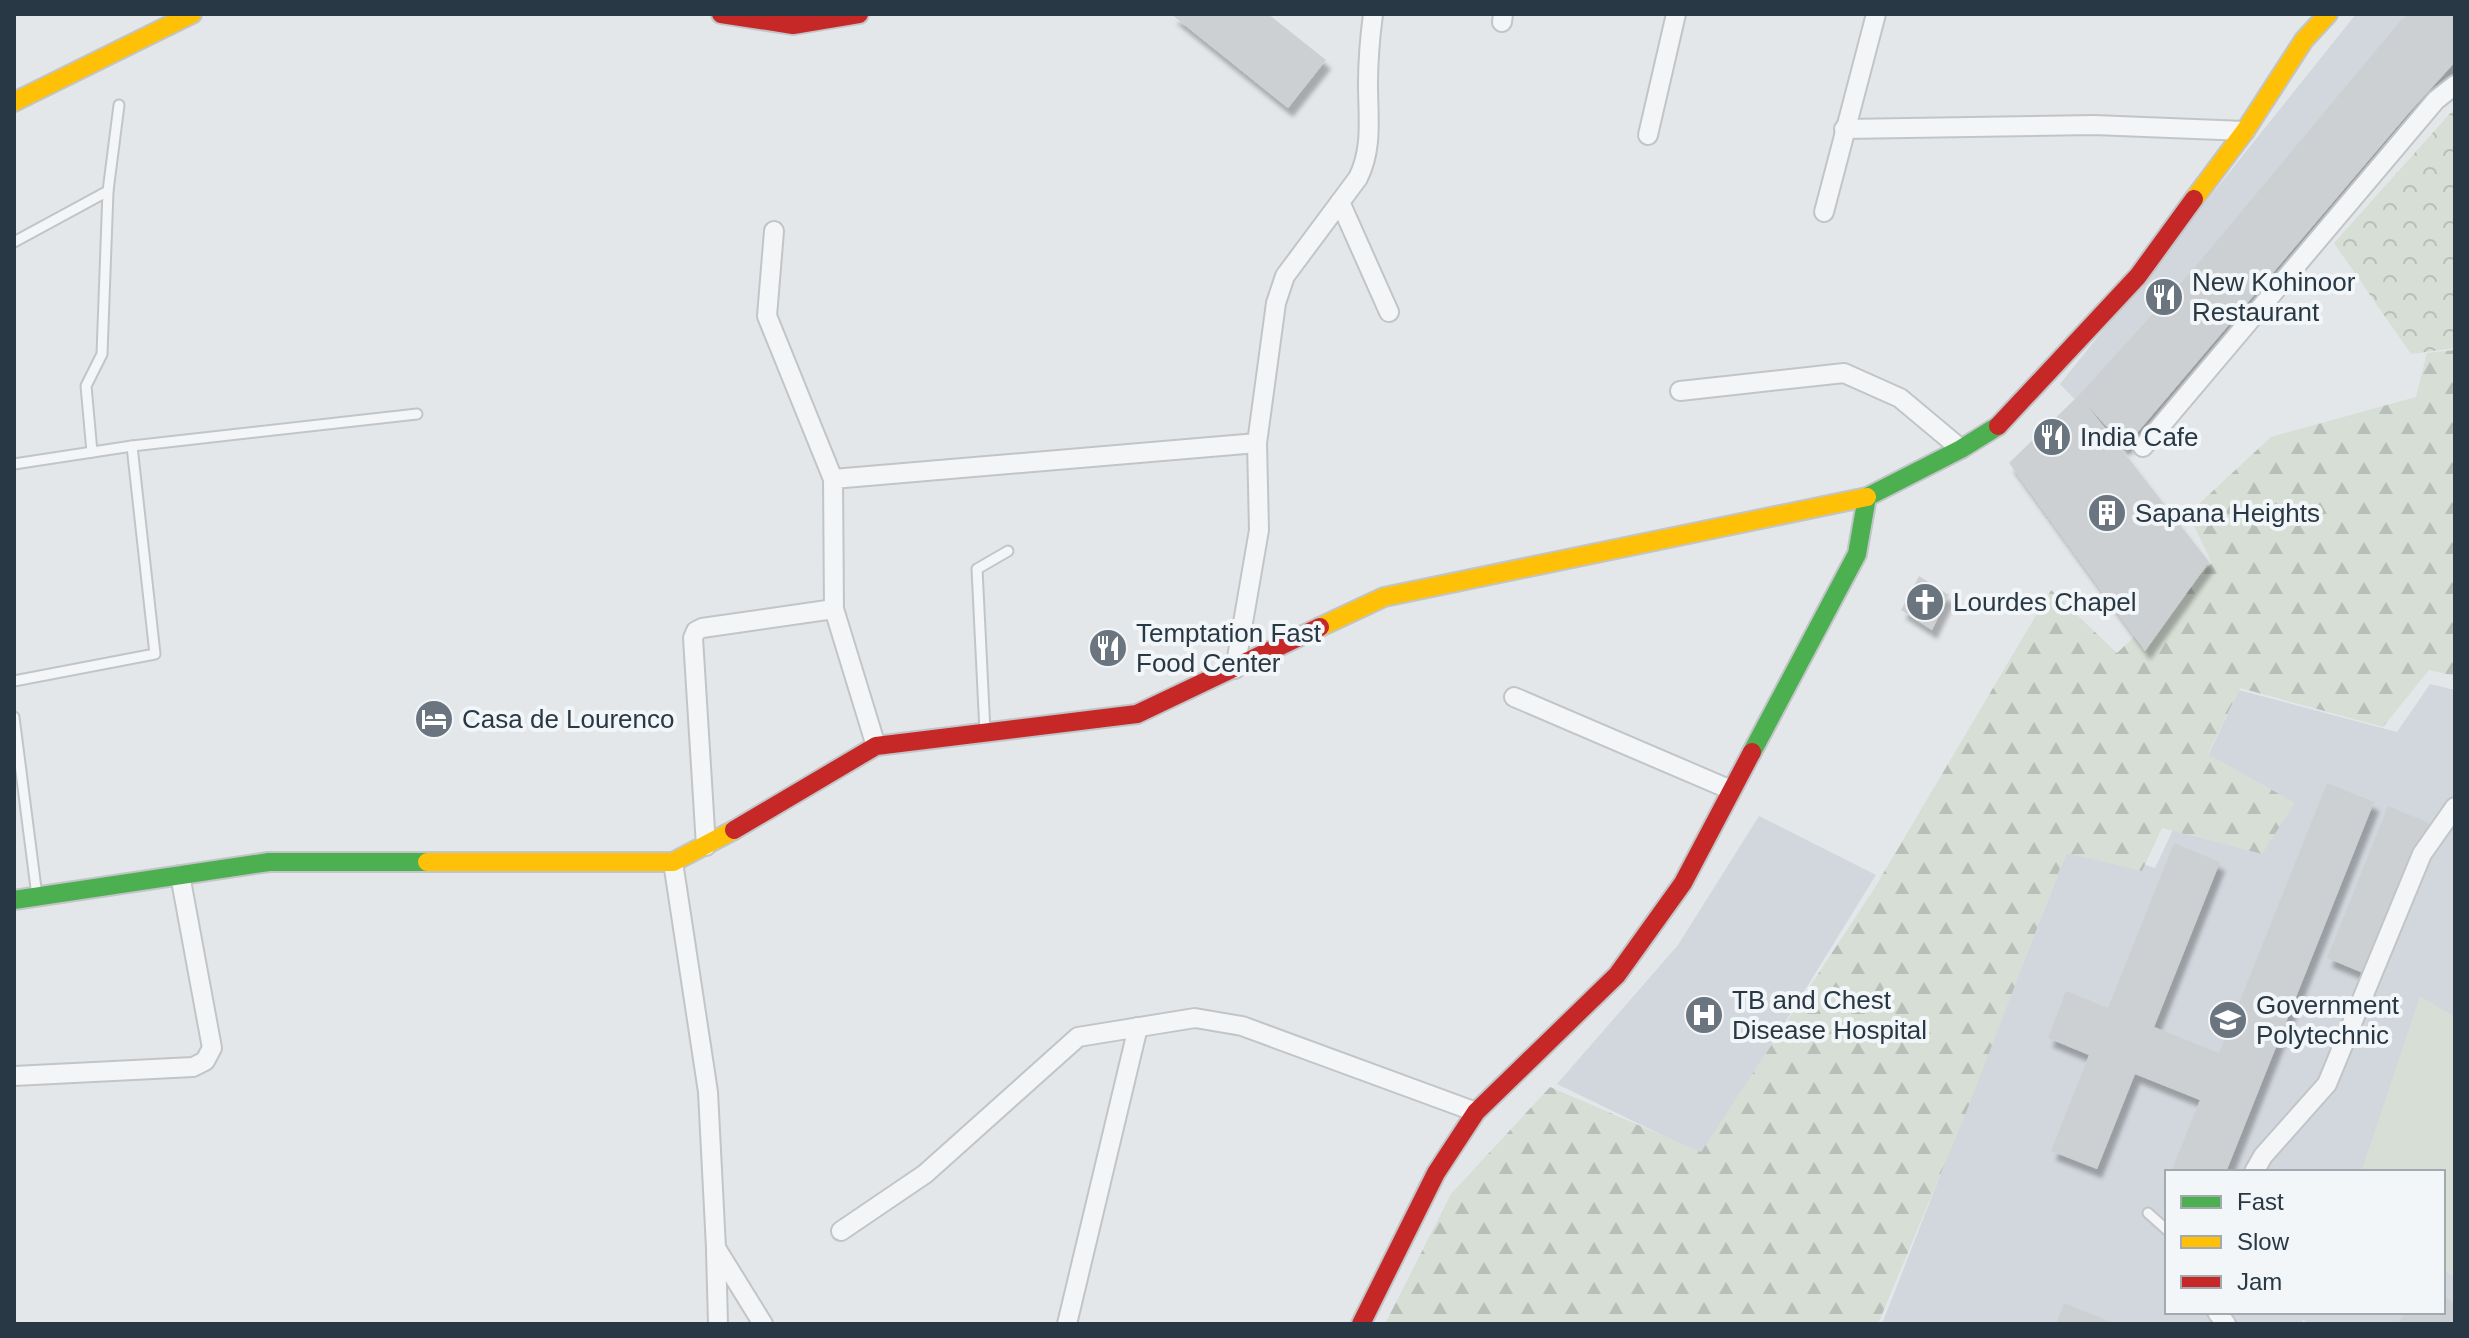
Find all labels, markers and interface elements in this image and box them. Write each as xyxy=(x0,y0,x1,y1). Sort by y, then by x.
place label: New Kohinoor Restaurant xyxy=(2192,267,2356,327)
restaurant icon: New Kohinoor Restaurant xyxy=(2143,276,2185,318)
restaurant icon: India Cafe xyxy=(2031,416,2073,458)
place label: India Cafe xyxy=(2080,422,2199,452)
building icon: Sapana Heights xyxy=(2086,492,2128,534)
place label: Sapana Heights xyxy=(2135,498,2320,528)
church icon: Lourdes Chapel xyxy=(1904,581,1946,623)
place label: Lourdes Chapel xyxy=(1953,587,2137,617)
place label: Temptation Fast Food Center xyxy=(1136,618,1322,678)
restaurant icon: Temptation Fast Food Center xyxy=(1087,627,1129,669)
hotel icon: Casa de Lourenco xyxy=(413,698,455,740)
place label: Casa de Lourenco xyxy=(462,704,674,734)
place label: TB and Chest Disease Hospital xyxy=(1732,985,1927,1045)
place label: Government Polytechnic xyxy=(2256,990,2400,1050)
hospital icon: TB and Chest Disease Hospital xyxy=(1683,994,1725,1036)
school or university icon: Government Polytechnic xyxy=(2207,999,2249,1041)
legend xyxy=(2165,1170,2445,1314)
text: Fast xyxy=(2237,1188,2284,1215)
text: Slow xyxy=(2237,1228,2290,1255)
text: Jam xyxy=(2237,1268,2282,1295)

